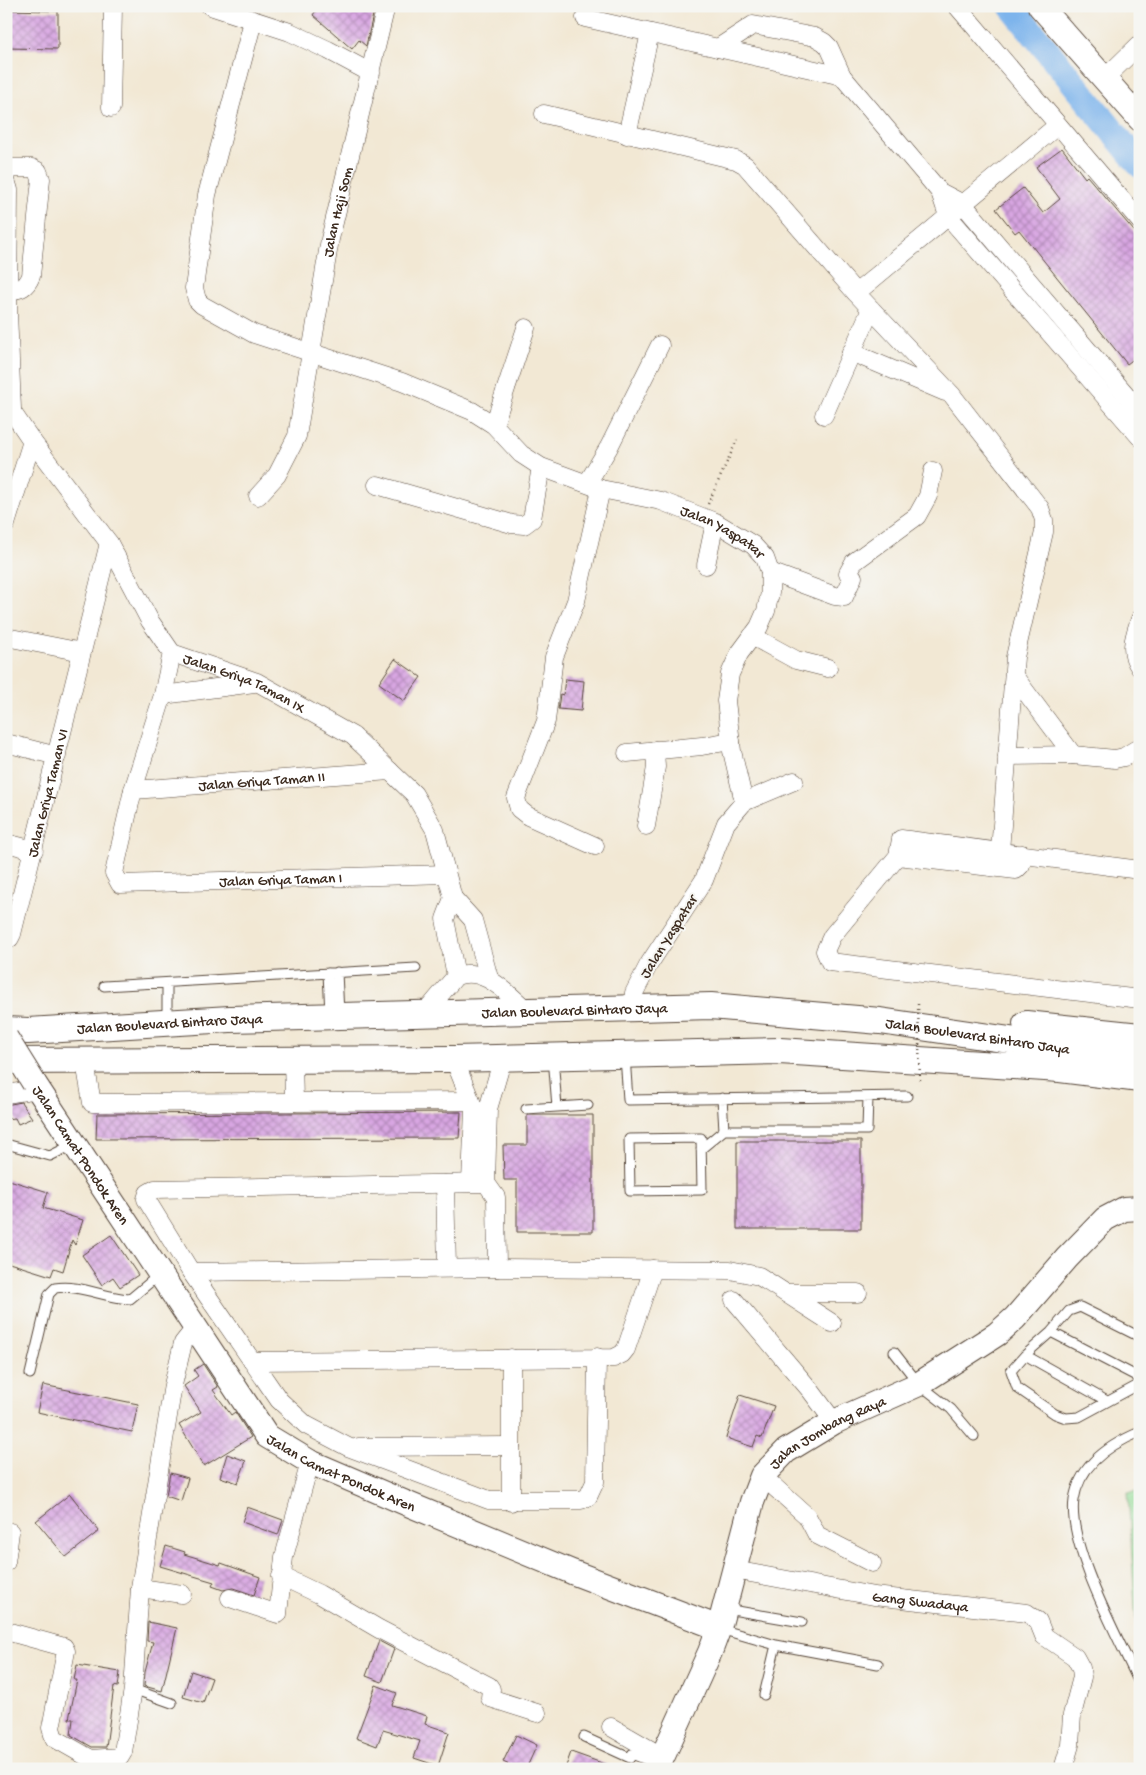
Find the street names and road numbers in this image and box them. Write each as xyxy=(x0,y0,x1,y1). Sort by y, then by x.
street label: Jalan Haji Som xyxy=(320,165,358,259)
street label: Jalan Yaspatar xyxy=(677,502,769,564)
street label: Jalan Griya Taman IX xyxy=(180,650,308,719)
street label: Jalan Griya Taman VI xyxy=(24,727,74,859)
street label: Jalan Griya Taman II xyxy=(198,769,326,796)
street label: Jalan Griya Taman I xyxy=(219,870,343,892)
street label: Jalan Yaspatar xyxy=(637,891,703,982)
street label: Jalan Boulevard Bintaro Jaya xyxy=(481,1000,668,1023)
street label: Jalan Boulevard Bintaro Jaya xyxy=(76,1011,264,1039)
street label: Jalan Boulevard Bintaro Jaya xyxy=(884,1015,1071,1060)
street label: Jalan Camat Pondok Aren xyxy=(27,1083,132,1229)
street label: Jalan Jombang Raya xyxy=(766,1393,890,1474)
street label: Jalan Camat Pondok Aren xyxy=(263,1431,418,1517)
street label: Gang Swadaya xyxy=(871,1589,970,1617)

